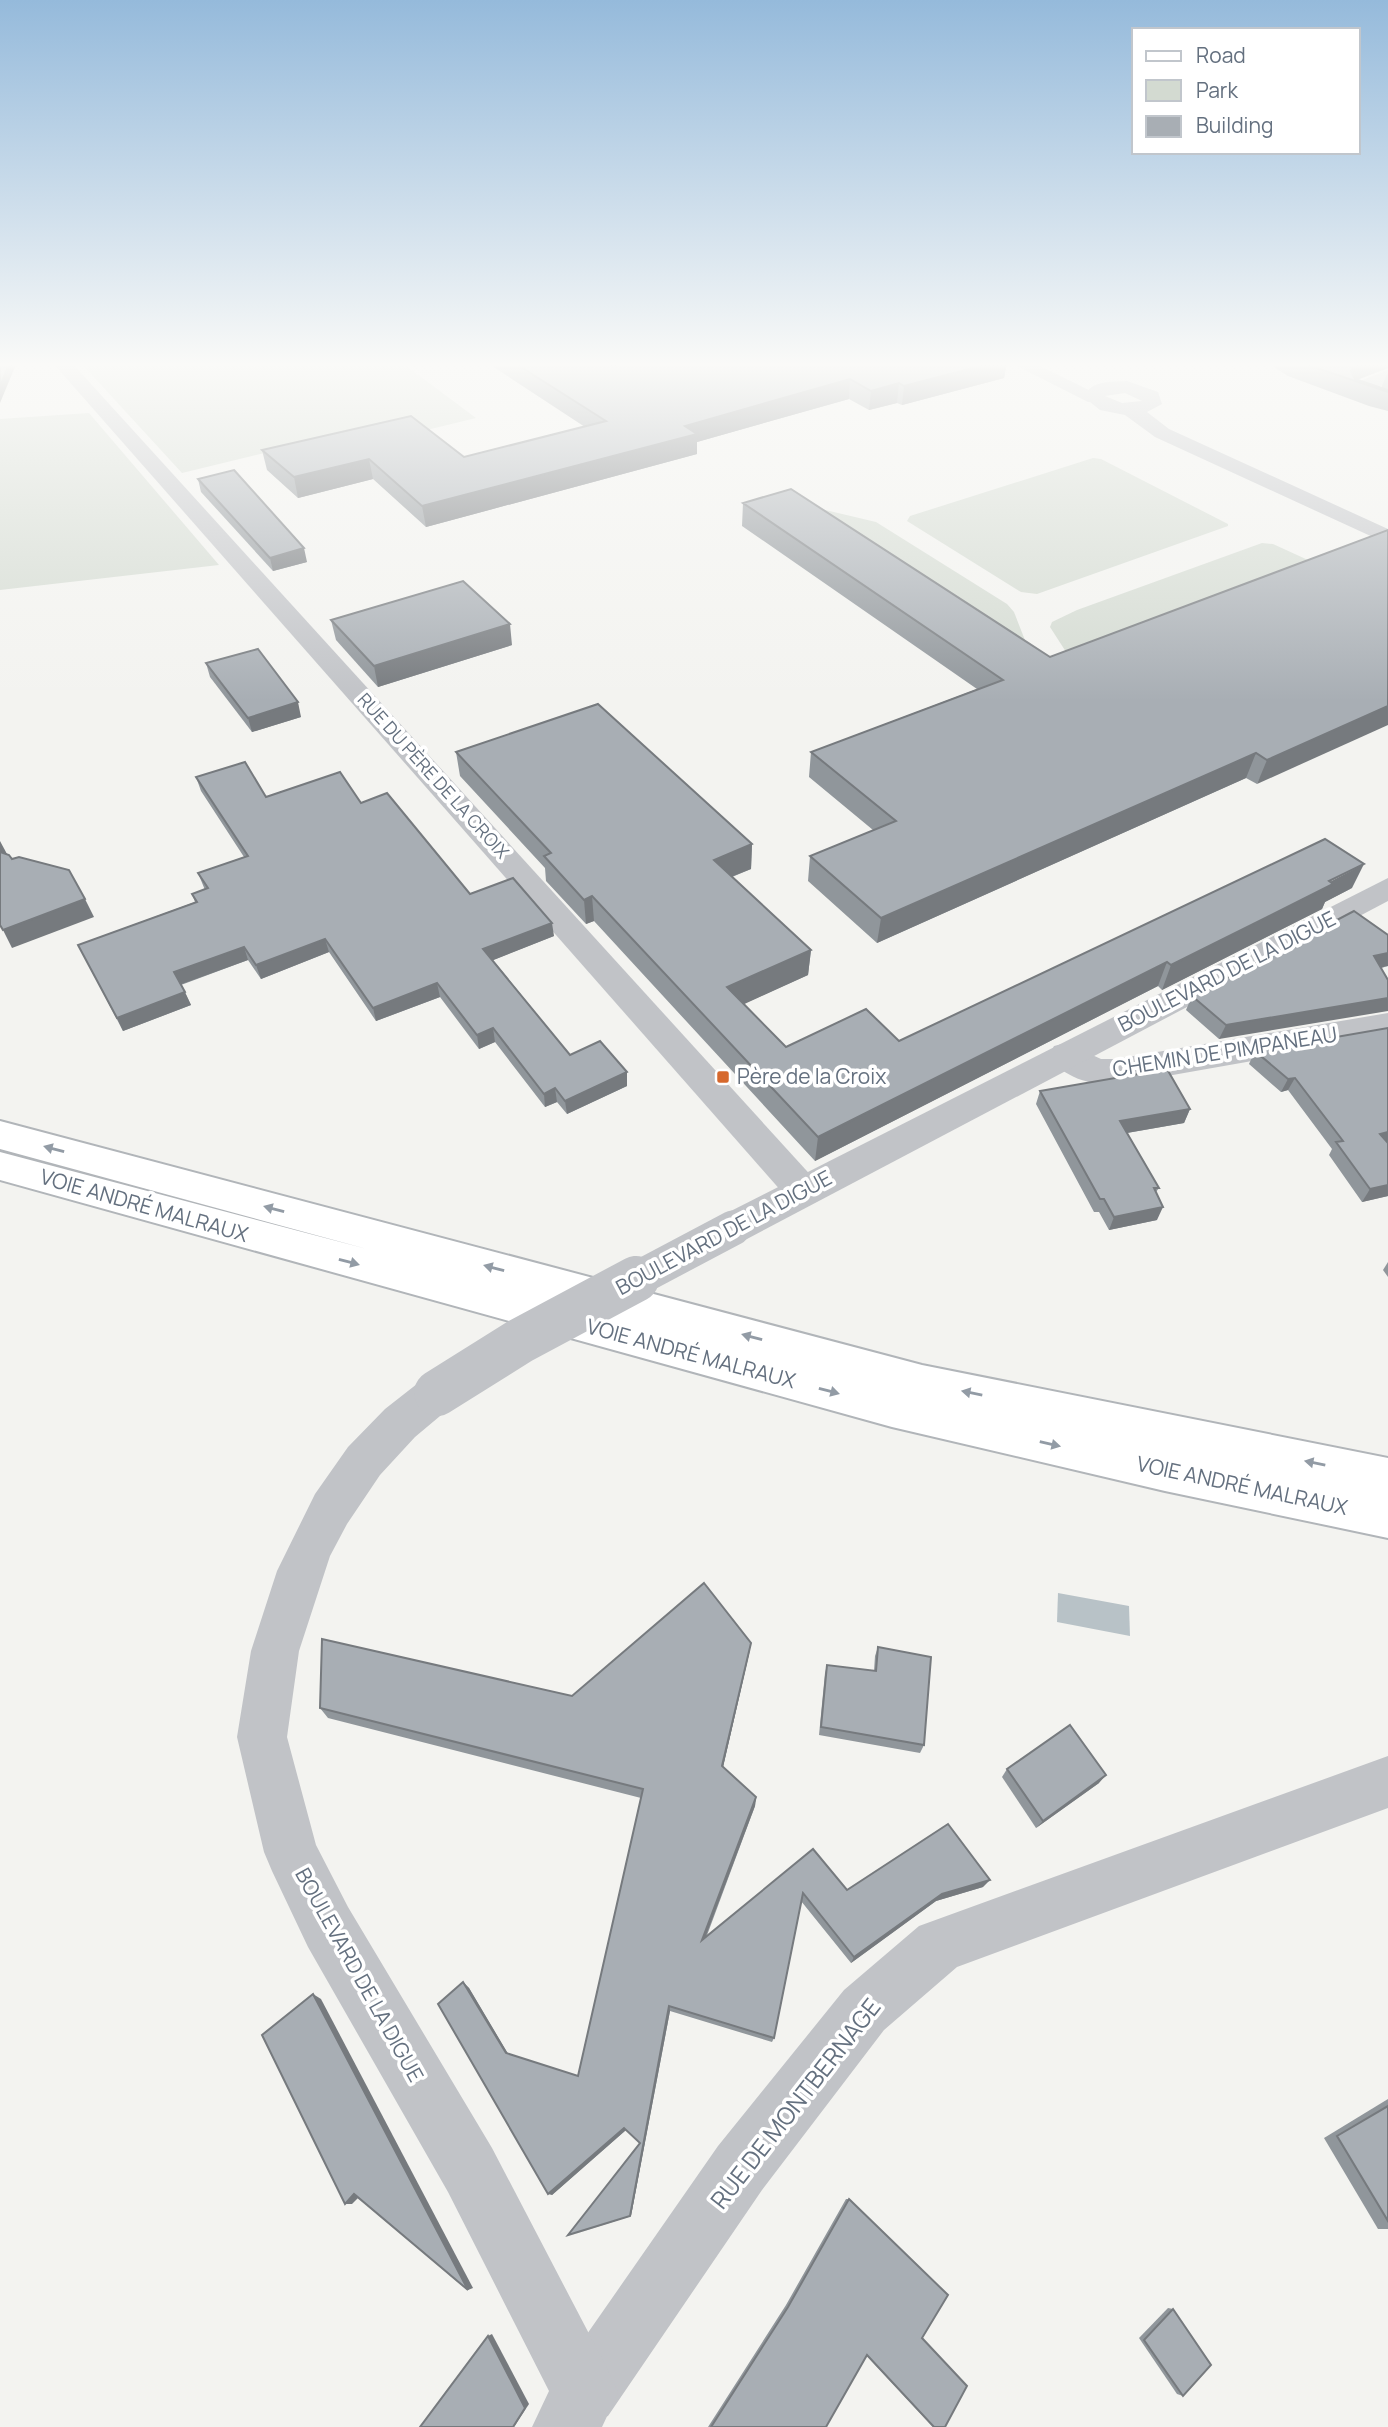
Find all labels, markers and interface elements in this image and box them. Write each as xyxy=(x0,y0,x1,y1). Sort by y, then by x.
legend xyxy=(1132,28,1360,154)
text: Road xyxy=(1196,41,1246,69)
text: Park xyxy=(1196,76,1238,104)
text: Building xyxy=(1196,111,1273,139)
street label: RUE DU PÈRE DE LA CROIX xyxy=(353,687,515,863)
street label: BOULEVARD DE LA DIGUE xyxy=(1113,904,1340,1038)
street label: CHEMIN DE PIMPANEAU xyxy=(1111,1019,1339,1083)
place label: Père de la Croix xyxy=(737,1062,886,1090)
marker: Père de la Croix xyxy=(715,1069,731,1085)
one-way arrow xyxy=(44,1144,65,1154)
street label: VOIE ANDRÉ MALRAUX xyxy=(37,1162,252,1248)
street label: BOULEVARD DE LA DIGUE xyxy=(611,1163,836,1301)
one-way arrow xyxy=(263,1203,285,1214)
one-way arrow xyxy=(338,1257,360,1268)
one-way arrow xyxy=(483,1262,504,1272)
street label: VOIE ANDRÉ MALRAUX xyxy=(584,1312,799,1394)
one-way arrow xyxy=(741,1331,763,1342)
one-way arrow xyxy=(818,1386,839,1396)
one-way arrow xyxy=(961,1388,983,1399)
one-way arrow xyxy=(1039,1439,1061,1450)
street label: VOIE ANDRÉ MALRAUX xyxy=(1134,1449,1351,1521)
one-way arrow xyxy=(1304,1457,1326,1468)
street label: BOULEVARD DE LA DIGUE xyxy=(289,1863,430,2087)
street label: RUE DE MONTBERNAGE xyxy=(702,1991,887,2215)

